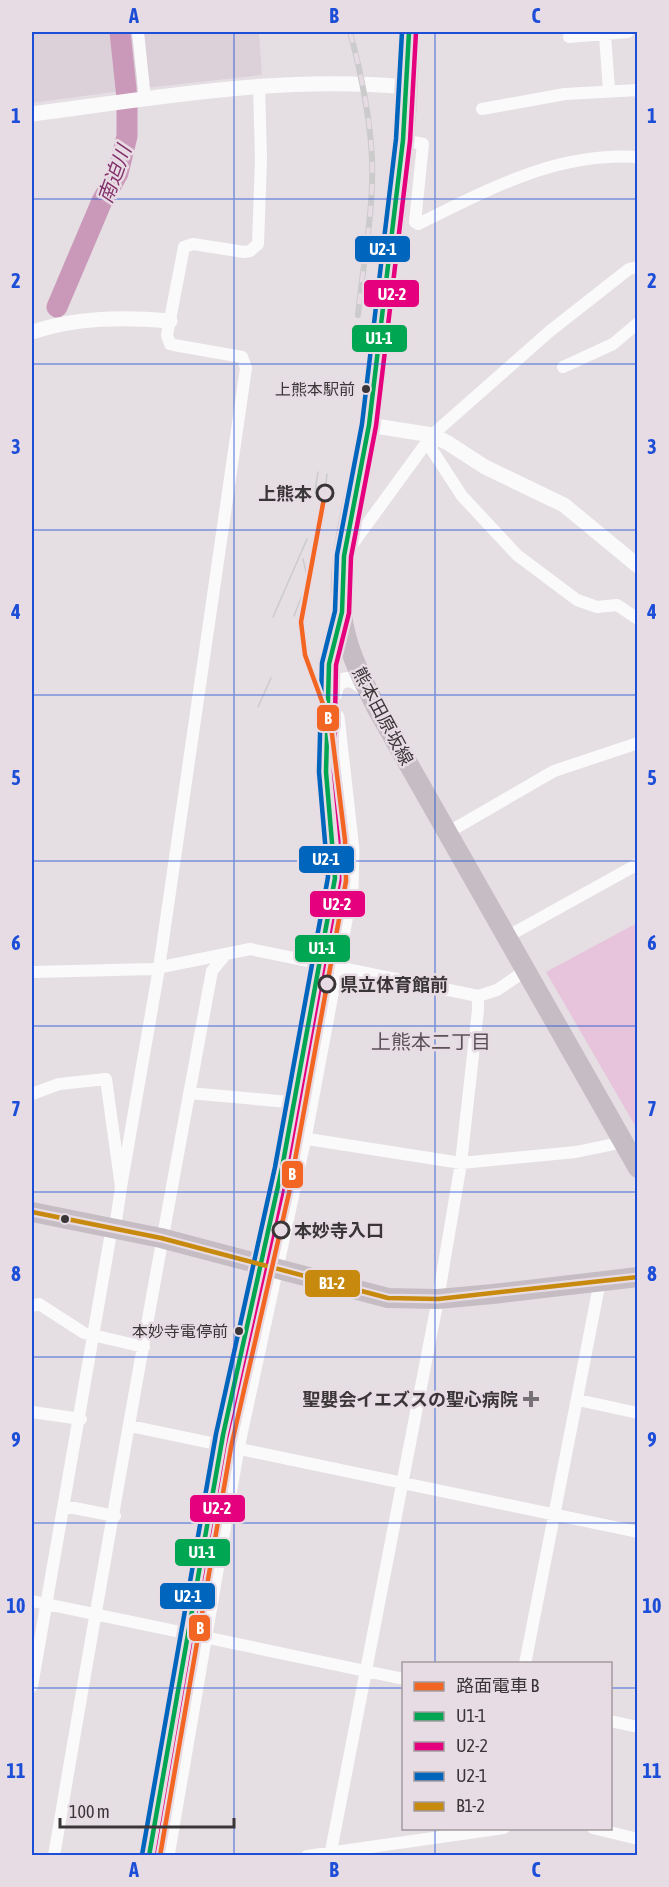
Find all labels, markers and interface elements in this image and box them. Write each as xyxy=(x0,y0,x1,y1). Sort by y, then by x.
text: A xyxy=(128,4,139,27)
text: B xyxy=(329,4,339,27)
text: C xyxy=(532,4,541,27)
text: 1 xyxy=(11,104,21,127)
text: 1 xyxy=(647,104,657,127)
water label: 南迫川 xyxy=(93,140,136,206)
line badge: U2-1 xyxy=(354,235,411,263)
text: U2-1 xyxy=(369,240,397,258)
text: 2 xyxy=(11,269,21,292)
text: 2 xyxy=(647,269,657,292)
line badge: U2-2 xyxy=(363,279,420,308)
text: U2-2 xyxy=(378,285,406,303)
line badge: U1-1 xyxy=(351,324,408,353)
text: U1-1 xyxy=(366,329,393,347)
place label: 上熊本駅前 xyxy=(275,380,355,398)
marker: 上熊本駅前 xyxy=(360,383,372,395)
text: 3 xyxy=(11,435,21,458)
text: 3 xyxy=(647,435,657,458)
place label: 上熊本 xyxy=(258,483,312,504)
marker: 上熊本 xyxy=(316,484,334,502)
text: 4 xyxy=(10,600,21,623)
text: 4 xyxy=(646,600,657,623)
street label: 熊本田原坂線 xyxy=(348,663,418,769)
line badge: B xyxy=(316,704,340,732)
text: B xyxy=(324,709,332,727)
text: 5 xyxy=(11,766,21,789)
text: 5 xyxy=(647,766,657,789)
line badge: U2-1 xyxy=(298,845,355,874)
text: U2-1 xyxy=(312,850,340,868)
line badge: U2-2 xyxy=(309,890,366,918)
text: U2-2 xyxy=(323,895,351,913)
text: 6 xyxy=(11,931,21,954)
text: 6 xyxy=(647,931,657,954)
line badge: U1-1 xyxy=(294,934,351,963)
text: U1-1 xyxy=(309,939,336,957)
place label: 県立体育館前 xyxy=(340,974,448,995)
marker: 県立体育館前 xyxy=(318,975,336,993)
district label: 上熊本二丁目 xyxy=(371,1030,491,1053)
text: 7 xyxy=(11,1097,21,1120)
text: 7 xyxy=(647,1097,657,1120)
line badge: B xyxy=(281,1160,304,1189)
text: B xyxy=(288,1165,296,1183)
unlabelled marker xyxy=(59,1213,71,1225)
place label: 本妙寺入口 xyxy=(294,1220,384,1241)
marker: 本妙寺入口 xyxy=(272,1221,290,1239)
text: 8 xyxy=(11,1262,21,1285)
text: 8 xyxy=(647,1262,657,1285)
line badge: B1-2 xyxy=(304,1269,361,1298)
text: B1-2 xyxy=(319,1274,345,1292)
place label: 本妙寺電停前 xyxy=(132,1322,228,1340)
marker: 本妙寺電停前 xyxy=(233,1325,245,1337)
place label: 聖嬰会イエズスの聖心病院 xyxy=(302,1389,518,1410)
marker: 聖嬰会イエズスの聖心病院 xyxy=(522,1390,540,1408)
text: 9 xyxy=(11,1428,21,1451)
text: 9 xyxy=(647,1428,657,1451)
line badge: U2-2 xyxy=(189,1494,246,1523)
text: U2-2 xyxy=(203,1499,231,1517)
line badge: U1-1 xyxy=(174,1538,231,1567)
text: U1-1 xyxy=(189,1543,216,1561)
line badge: U2-1 xyxy=(159,1582,216,1610)
text: U2-1 xyxy=(174,1587,202,1605)
text: 10 xyxy=(7,1594,25,1617)
text: 10 xyxy=(643,1594,661,1617)
line badge: B xyxy=(188,1614,211,1642)
text: B xyxy=(196,1619,204,1637)
legend xyxy=(402,1662,612,1830)
text: 路面電車 B xyxy=(456,1675,539,1696)
text: U1-1 xyxy=(456,1705,486,1726)
text: U2-2 xyxy=(456,1735,488,1756)
text: 11 xyxy=(7,1759,25,1782)
text: 11 xyxy=(643,1759,661,1782)
text: U2-1 xyxy=(456,1765,487,1786)
scale bar xyxy=(60,1791,234,1829)
text: B1-2 xyxy=(456,1795,485,1816)
text: 100 m xyxy=(69,1801,110,1822)
text: A xyxy=(128,1858,139,1881)
text: B xyxy=(329,1858,339,1881)
text: C xyxy=(532,1858,541,1881)

